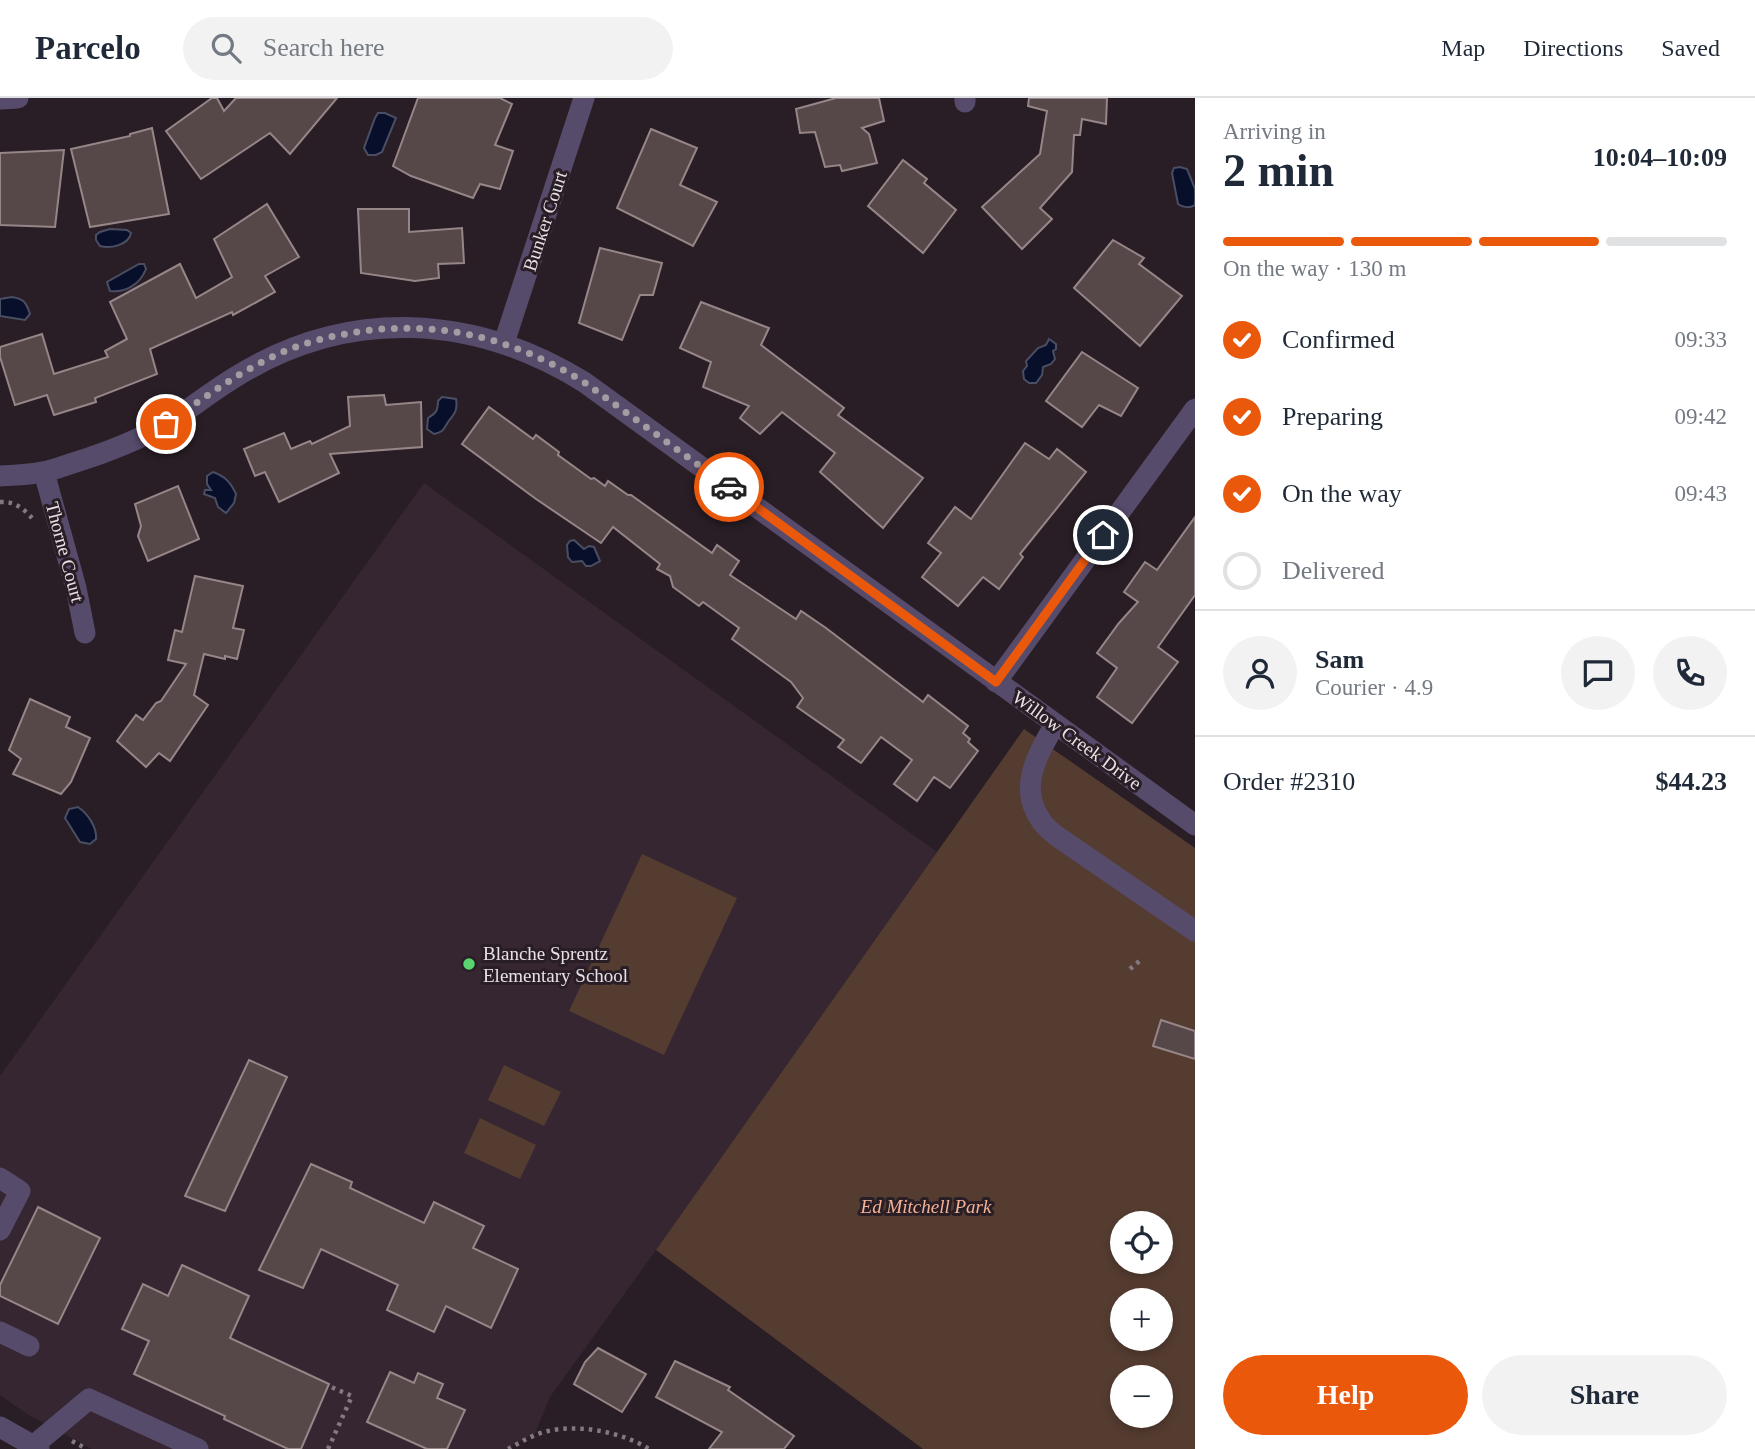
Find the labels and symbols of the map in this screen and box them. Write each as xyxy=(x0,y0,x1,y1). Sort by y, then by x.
street label: Bunker Court xyxy=(519,168,571,274)
pin xyxy=(136,394,196,454)
courier xyxy=(694,452,764,522)
street label: Thorne Court xyxy=(42,500,89,605)
pin xyxy=(1073,505,1133,565)
street label: Willow Creek Drive xyxy=(1008,686,1146,794)
place label: Blanche Sprentz Elementary School xyxy=(483,943,628,986)
marker: Blanche Sprentz Elementary School xyxy=(461,956,477,972)
park label: Ed Mitchell Park xyxy=(860,1196,992,1217)

